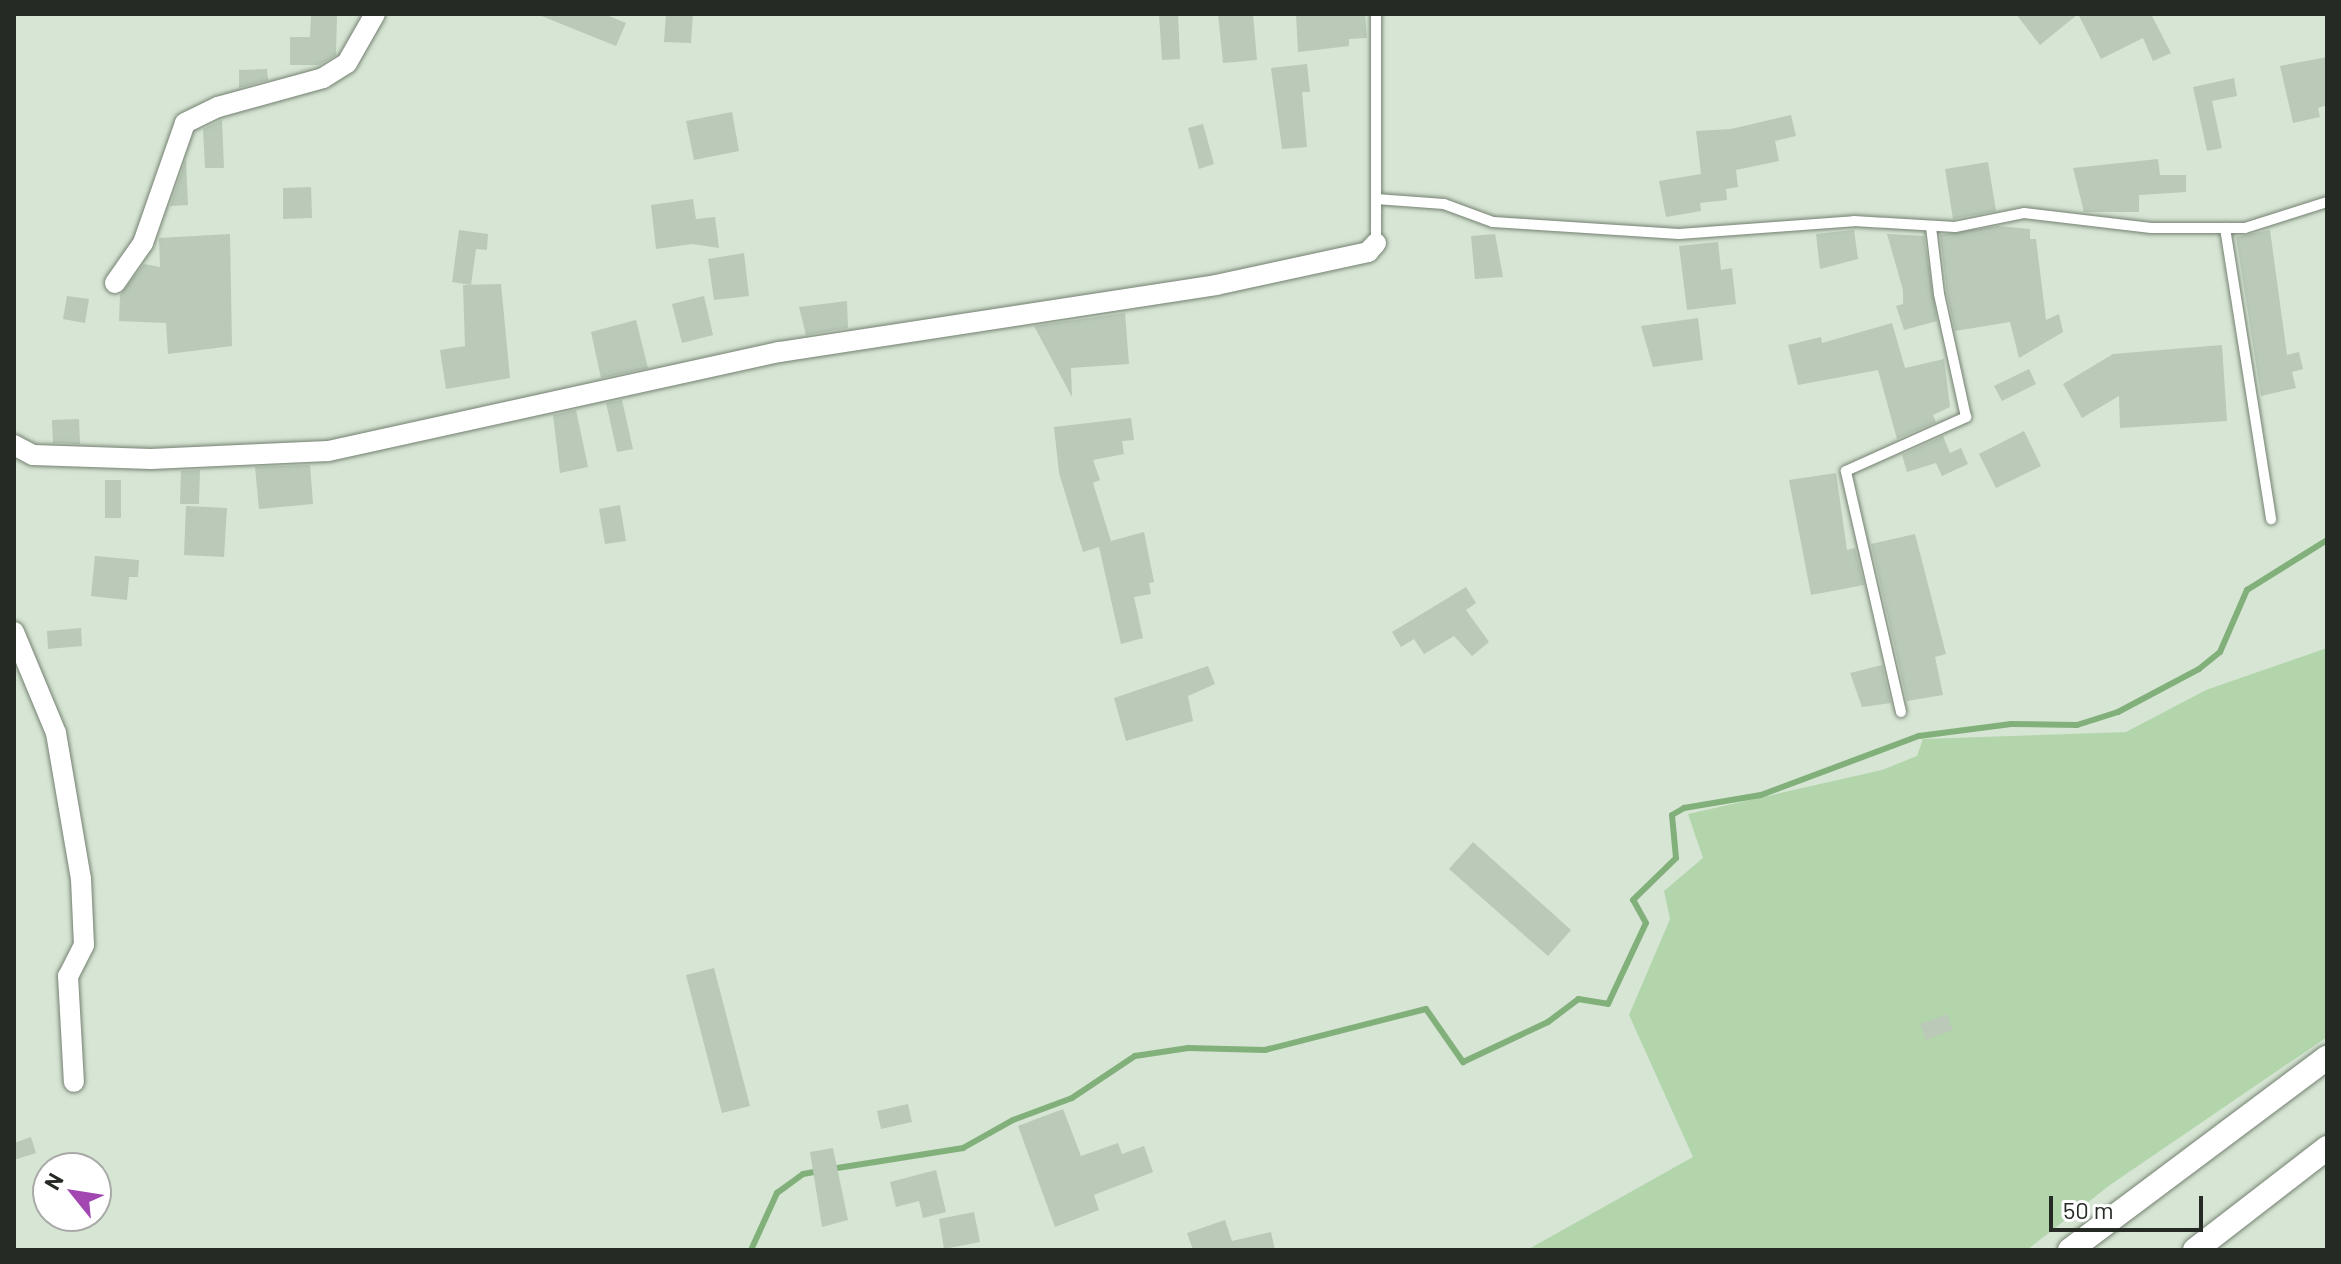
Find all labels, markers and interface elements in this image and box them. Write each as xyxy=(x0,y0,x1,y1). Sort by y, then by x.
north arrow xyxy=(32,1152,112,1232)
text: N xyxy=(38,1168,68,1194)
scale bar xyxy=(2053,1180,2207,1230)
text: 50 m xyxy=(2063,1195,2114,1224)

